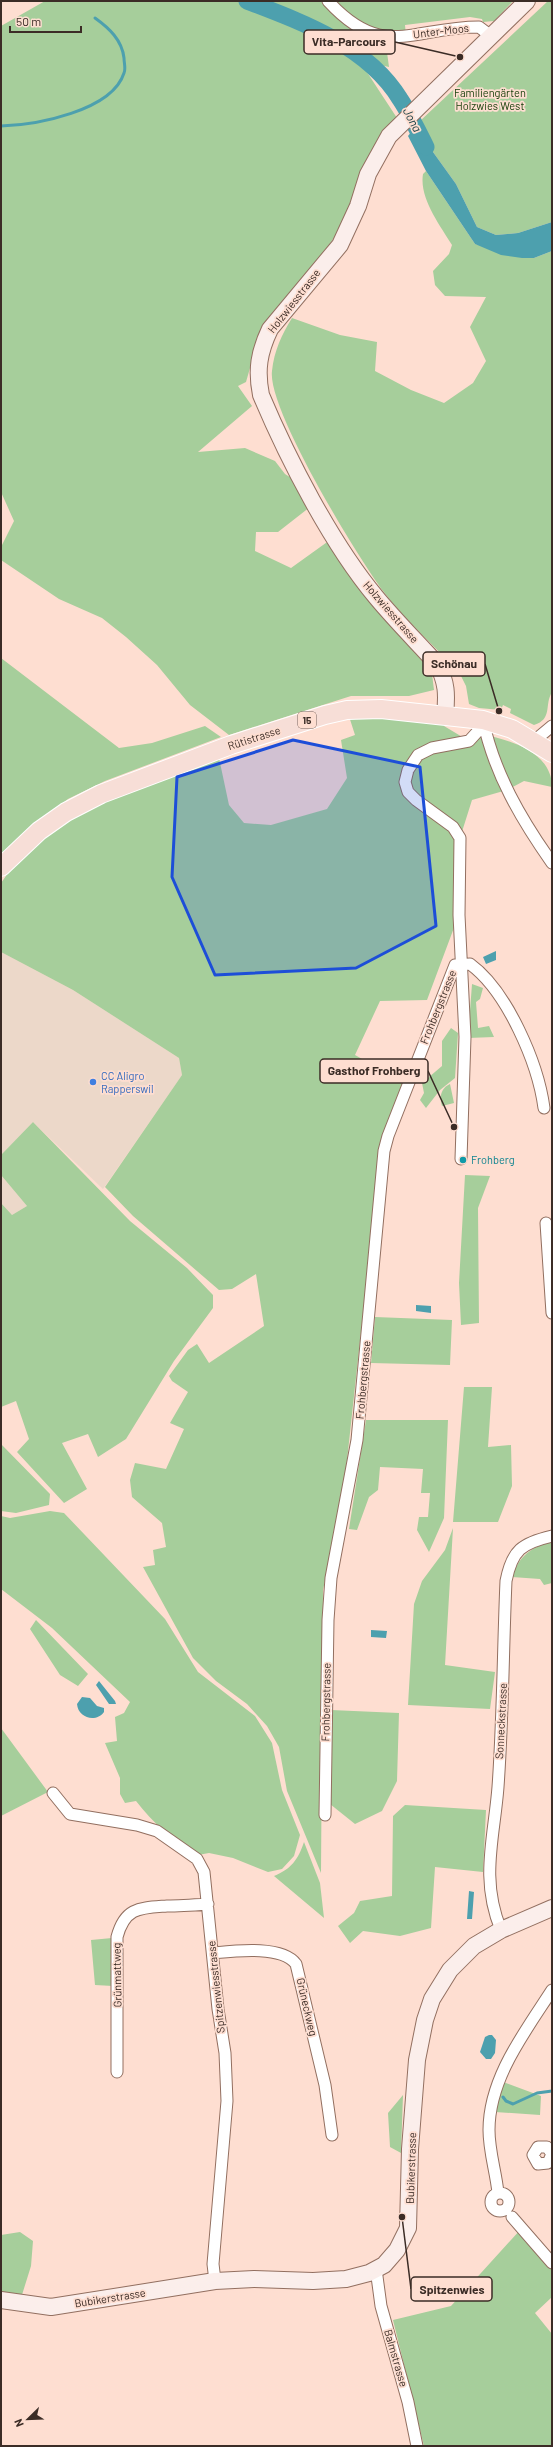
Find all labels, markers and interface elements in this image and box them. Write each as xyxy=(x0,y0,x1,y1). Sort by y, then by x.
scale bar xyxy=(10,8,81,34)
text: 50 m xyxy=(16,14,41,28)
street label: Unter-Moos xyxy=(412,21,470,40)
callout: Vita-Parcours xyxy=(304,30,395,54)
text: Vita-Parcours xyxy=(312,34,386,48)
park label: Familiengärten Holzwies West xyxy=(454,86,526,112)
water label: Jona xyxy=(401,105,425,134)
street label: Holzwiesstrasse xyxy=(265,266,323,335)
street label: Holzwiesstrasse xyxy=(361,578,422,645)
callout: Schönau xyxy=(423,652,485,676)
text: Schönau xyxy=(431,656,477,670)
road number: 15 xyxy=(298,712,316,728)
street label: Rütistrasse xyxy=(226,723,282,752)
street label: Frohbergstrasse xyxy=(417,968,458,1046)
callout: Gasthof Frohberg xyxy=(320,1059,428,1083)
text: Gasthof Frohberg xyxy=(328,1063,421,1077)
place label: CC Aligro Rapperswil xyxy=(101,1069,153,1095)
marker: CC Aligro Rapperswil xyxy=(88,1077,98,1087)
place label: Frohberg xyxy=(471,1153,515,1166)
marker: Frohberg xyxy=(458,1155,468,1165)
street label: Frohbergstrasse xyxy=(353,1340,372,1420)
street label: Frohbergstrasse xyxy=(318,1662,333,1741)
street label: Sonneckstrasse xyxy=(492,1682,509,1759)
street label: Spitzenwiesstrasse xyxy=(204,1940,227,2034)
street label: Grünmattweg xyxy=(109,1942,124,2008)
street label: Grüneckweg xyxy=(295,1977,320,2037)
street label: Bubikerstrasse xyxy=(403,2132,418,2204)
callout: Spitzenwies xyxy=(411,2277,492,2301)
text: Spitzenwies xyxy=(420,2282,484,2296)
street label: Bubikerstrasse xyxy=(73,2285,147,2310)
street label: Balmstrasse xyxy=(382,2328,411,2388)
north arrow xyxy=(8,2399,48,2439)
text: N xyxy=(11,2417,26,2429)

